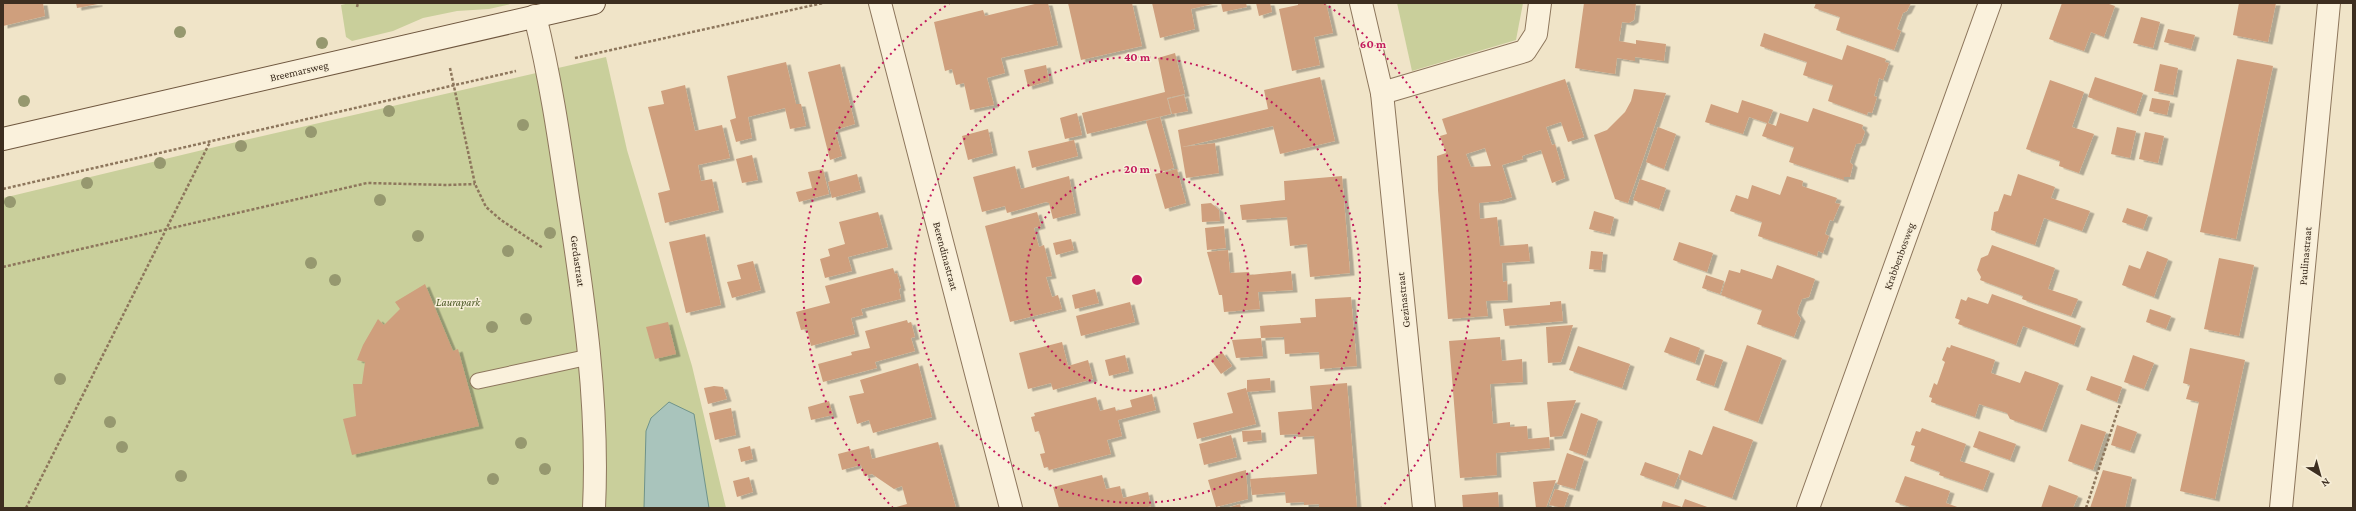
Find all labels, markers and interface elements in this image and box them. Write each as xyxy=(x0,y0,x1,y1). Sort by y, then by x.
text: 60 m xyxy=(1360,37,1387,51)
text: 40 m xyxy=(1124,50,1151,64)
street label: Breemarsweg xyxy=(269,58,330,85)
text: 20 m xyxy=(1124,162,1151,176)
street label: Berendinastraat xyxy=(931,220,961,292)
street label: Krabbenbosweg xyxy=(1881,220,1918,292)
street label: Paulinastraat xyxy=(2296,226,2314,286)
street label: Gerdastraat xyxy=(568,234,588,288)
street label: Gezinastraat xyxy=(1394,271,1412,328)
centre of rings xyxy=(1130,273,1144,287)
park label: Laurapark xyxy=(436,296,481,309)
north arrow xyxy=(2300,455,2340,495)
text: N xyxy=(2319,476,2333,490)

